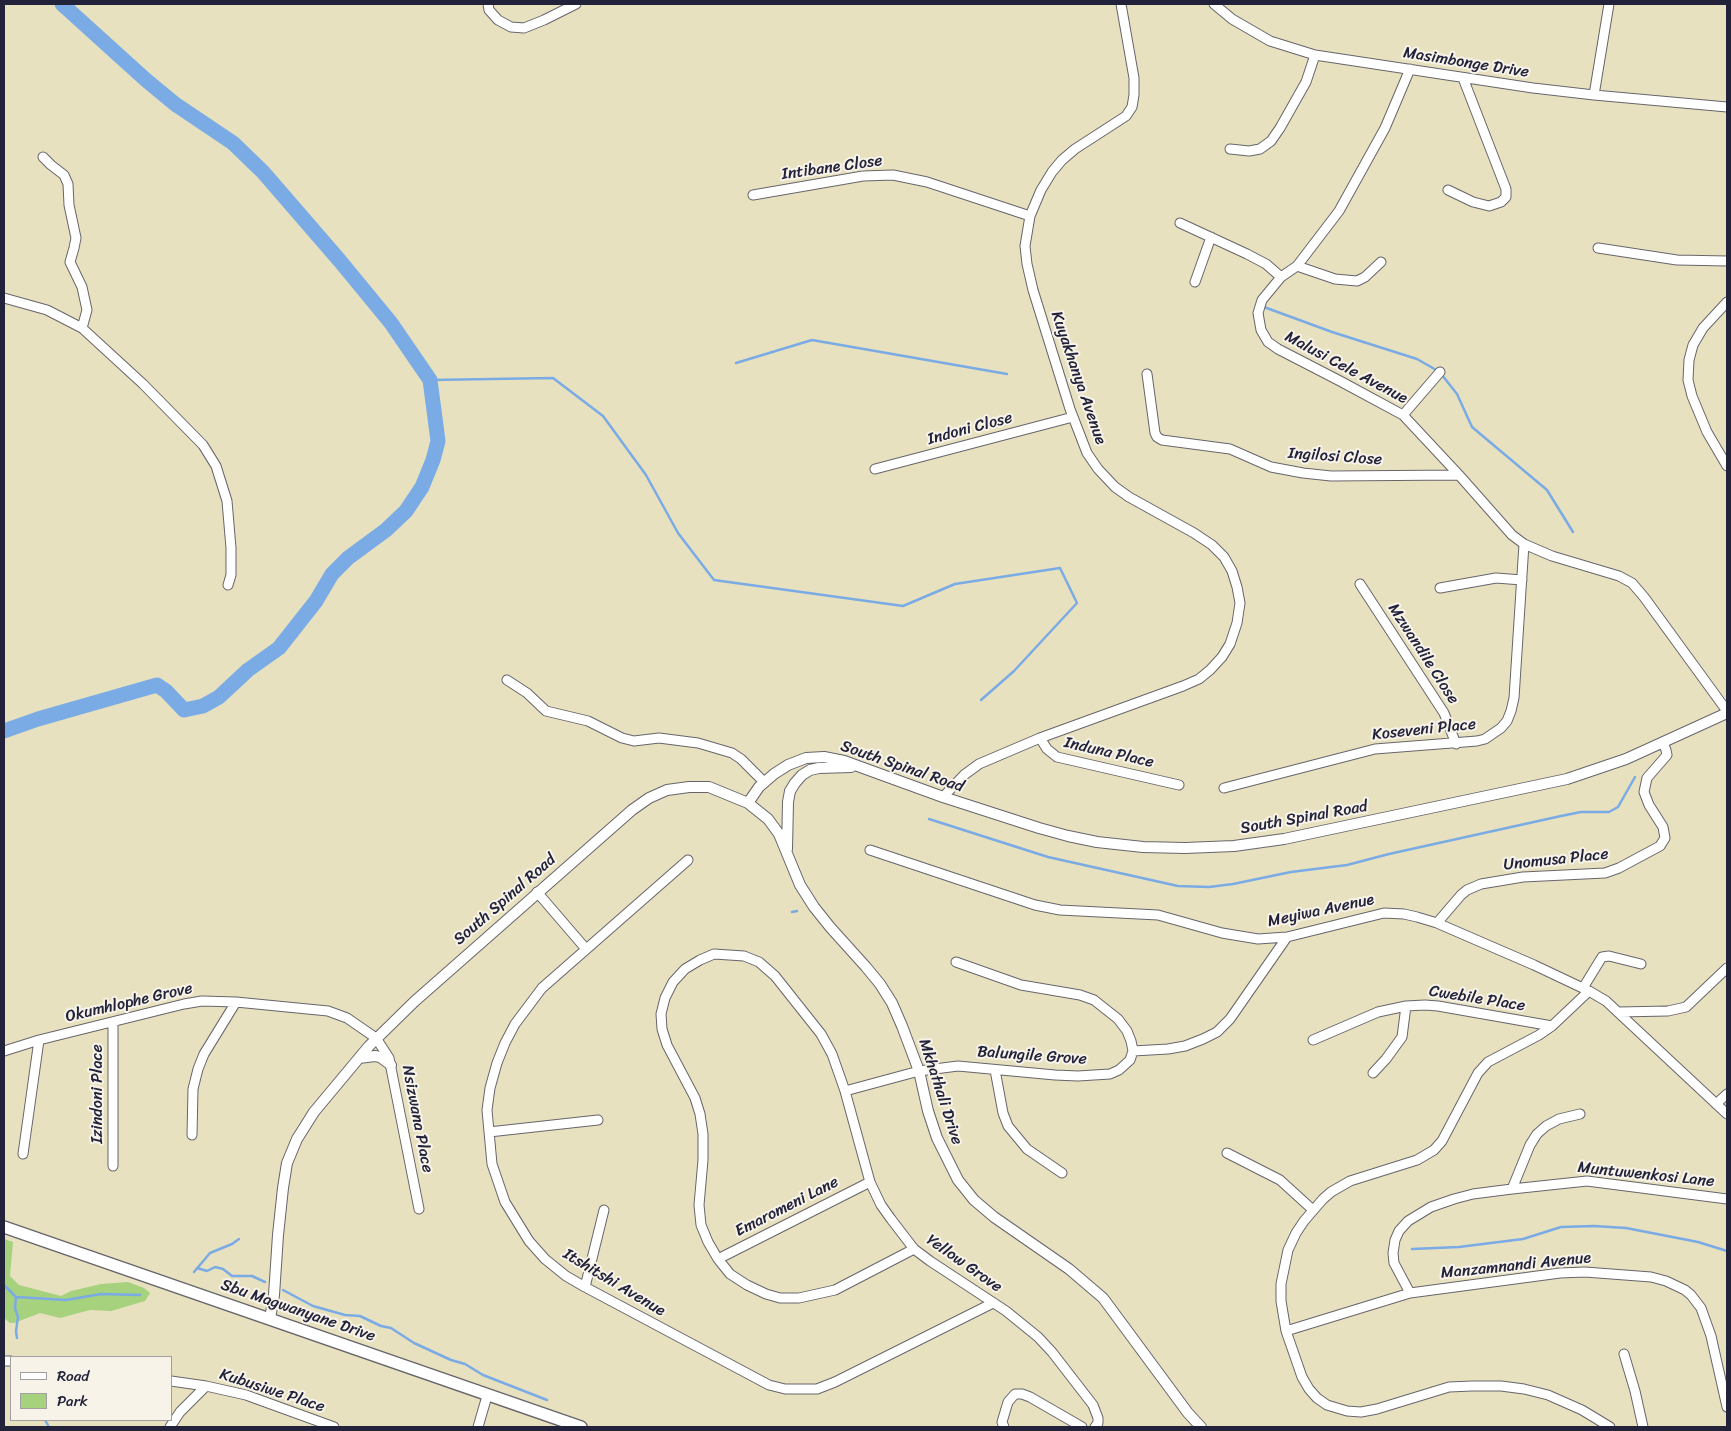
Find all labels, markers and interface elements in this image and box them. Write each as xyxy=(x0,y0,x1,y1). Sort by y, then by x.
street label: Masimbonge Drive xyxy=(1402,44,1530,82)
street label: Intibane Close xyxy=(780,151,884,185)
street label: Kuyakhanya Avenue xyxy=(1046,309,1110,447)
street label: Malusi Cele Avenue xyxy=(1281,328,1411,408)
street label: Indoni Close xyxy=(925,408,1015,450)
street label: Ingilosi Close xyxy=(1287,444,1383,470)
street label: Mzwandile Close xyxy=(1383,600,1463,708)
street label: Koseveni Place xyxy=(1371,715,1477,745)
street label: Induna Place xyxy=(1062,733,1156,773)
street label: South Spinal Road xyxy=(838,737,966,797)
street label: South Spinal Road xyxy=(1239,797,1369,839)
street label: Unomusa Place xyxy=(1503,845,1609,875)
street label: South Spinal Road xyxy=(450,850,560,950)
street label: Meyiwa Avenue xyxy=(1266,890,1376,932)
street label: Okumhlophe Grove xyxy=(64,979,194,1027)
street label: Cwebile Place xyxy=(1428,982,1526,1016)
street label: Mkhathali Drive xyxy=(914,1037,966,1147)
street label: Balungile Grove xyxy=(977,1043,1087,1069)
street label: Izindoni Place xyxy=(88,1044,108,1144)
street label: Nsizwana Place xyxy=(397,1064,437,1174)
street label: Muntuwenkosi Lane xyxy=(1577,1158,1715,1192)
street label: Emaromeni Lane xyxy=(732,1173,842,1241)
street label: Yellow Grove xyxy=(922,1231,1006,1297)
street label: Itshitshi Avenue xyxy=(559,1245,669,1321)
street label: Manzamnandi Avenue xyxy=(1440,1249,1592,1283)
street label: Sbu Magwanyane Drive xyxy=(218,1276,378,1346)
legend xyxy=(10,1356,172,1421)
text: Road xyxy=(57,1363,89,1389)
street label: Kubusiwe Place xyxy=(217,1365,327,1417)
text: Park xyxy=(57,1388,88,1414)

